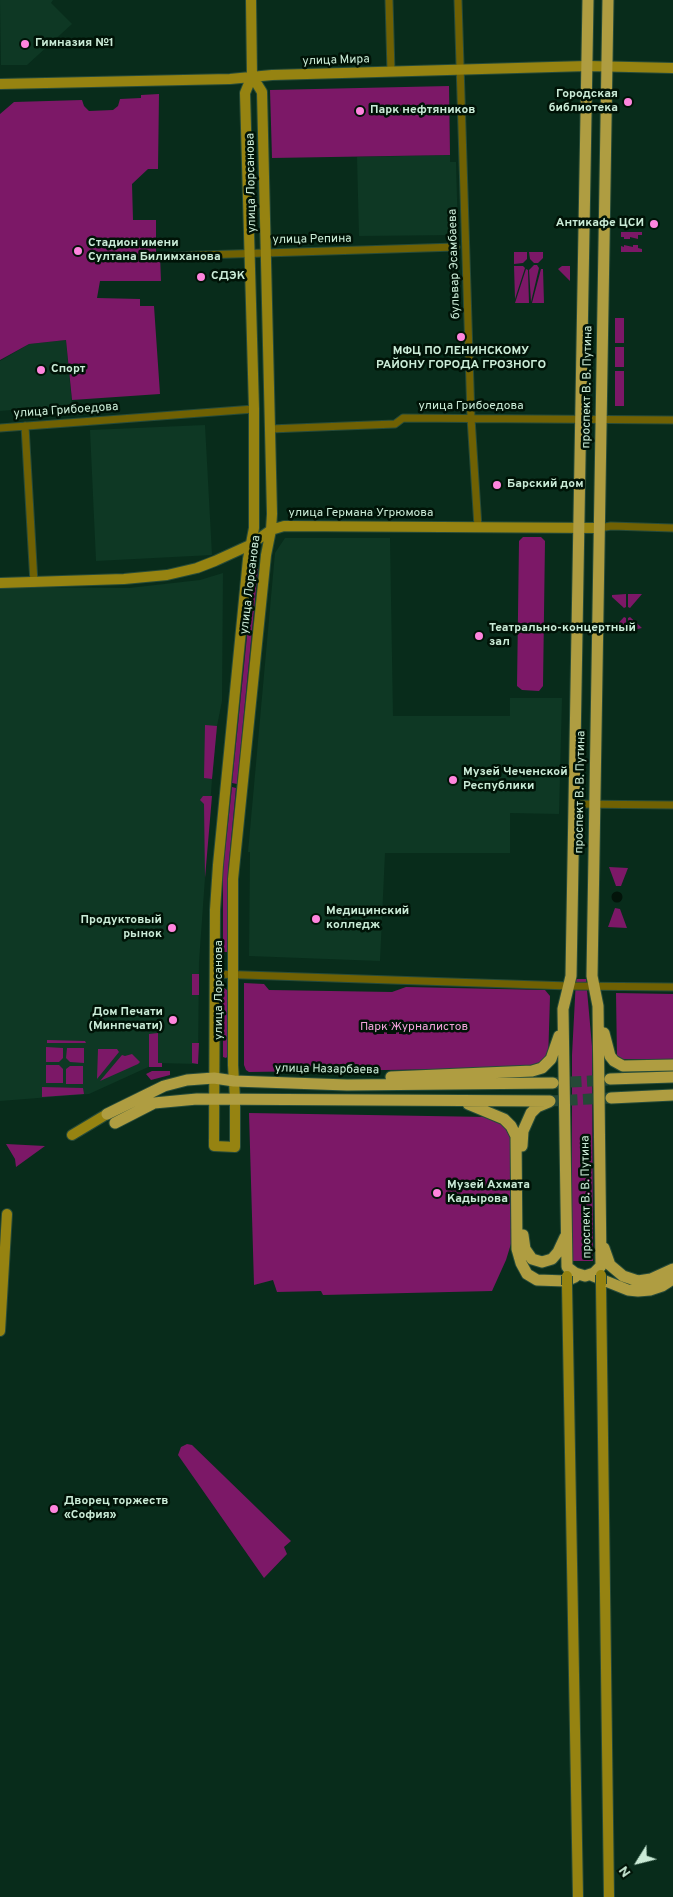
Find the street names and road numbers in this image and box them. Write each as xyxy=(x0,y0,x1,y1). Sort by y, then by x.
street label: улица Мира xyxy=(302,53,370,69)
street label: улица Лорсанова xyxy=(244,133,260,233)
street label: бульвар Эсамбаева xyxy=(446,209,464,319)
street label: улица Репина xyxy=(272,232,352,248)
street label: проспект В. В. Путина xyxy=(580,325,596,449)
street label: улица Грибоедова xyxy=(13,400,119,422)
street label: улица Грибоедова xyxy=(418,400,524,414)
street label: улица Германа Угрюмова xyxy=(289,507,433,521)
street label: улица Лорсанова xyxy=(238,535,264,635)
street label: проспект В. В. Путина xyxy=(573,730,589,854)
street label: улица Лорсанова xyxy=(213,940,227,1040)
street label: улица Назарбаева xyxy=(275,1062,379,1078)
street label: проспект В. В. Путина xyxy=(579,1135,595,1259)

